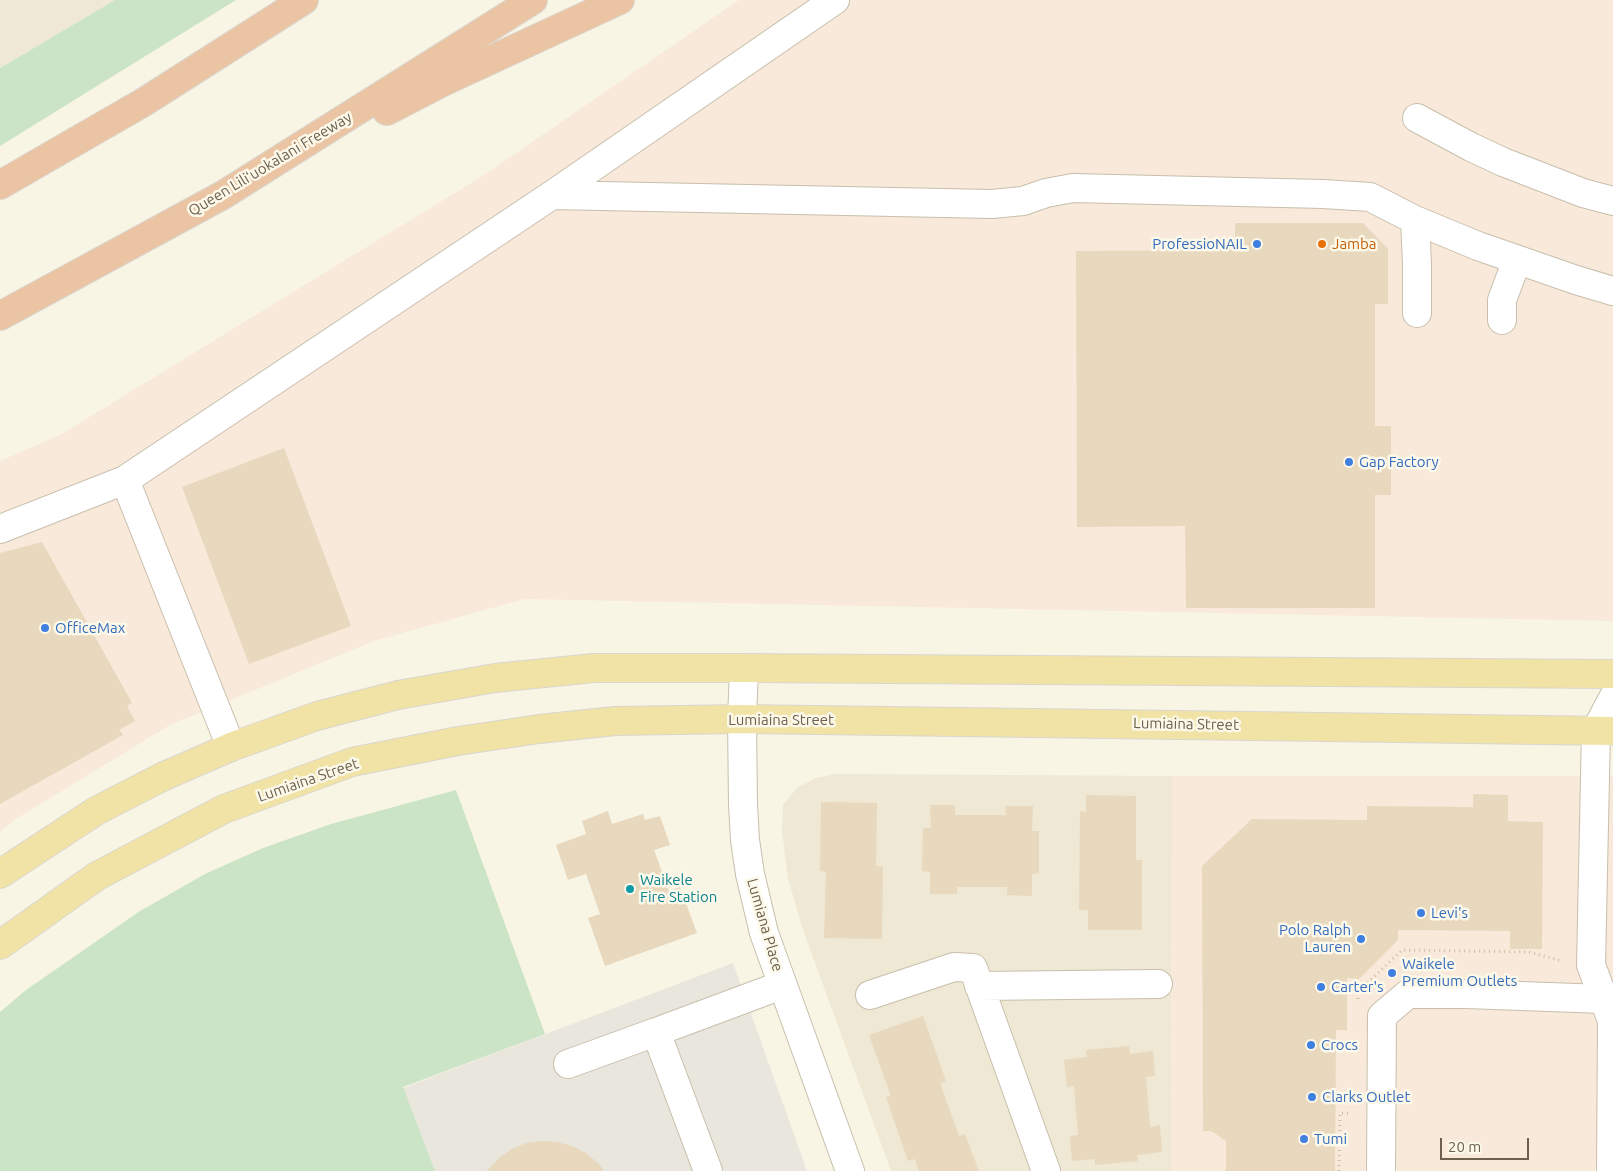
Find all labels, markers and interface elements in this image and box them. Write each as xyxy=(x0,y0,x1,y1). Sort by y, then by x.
street label: Queen Liliʻuokalani Freeway xyxy=(185,108,355,220)
place label: ProfessioNAIL xyxy=(1152,235,1247,253)
place label: Jamba xyxy=(1332,235,1377,253)
marker: ProfessioNAIL xyxy=(1251,238,1263,250)
marker: Jamba xyxy=(1316,238,1328,250)
place label: Gap Factory xyxy=(1359,453,1439,471)
marker: Gap Factory xyxy=(1343,456,1355,468)
place label: OfficeMax xyxy=(55,619,125,637)
marker: OfficeMax xyxy=(39,622,51,634)
street label: Lumiaina Street xyxy=(728,711,834,729)
street label: Lumiaina Street xyxy=(1133,714,1239,734)
street label: Lumiaina Street xyxy=(255,754,361,806)
place label: Waikele Fire Station xyxy=(640,871,717,906)
street label: Lumiana Place xyxy=(743,876,787,974)
marker: Waikele Fire Station xyxy=(624,883,636,895)
place label: Levi's xyxy=(1431,904,1468,922)
marker: Levi's xyxy=(1415,907,1427,919)
place label: Polo Ralph Lauren xyxy=(1279,921,1351,956)
marker: Polo Ralph Lauren xyxy=(1355,933,1367,945)
place label: Waikele Premium Outlets xyxy=(1402,955,1517,990)
marker: Waikele Premium Outlets xyxy=(1386,967,1398,979)
place label: Carter's xyxy=(1331,978,1384,996)
marker: Carter's xyxy=(1315,981,1327,993)
place label: Crocs xyxy=(1321,1036,1358,1054)
marker: Crocs xyxy=(1305,1039,1317,1051)
place label: Clarks Outlet xyxy=(1322,1088,1410,1106)
marker: Clarks Outlet xyxy=(1306,1091,1318,1103)
scale bar xyxy=(1443,1128,1532,1160)
place label: Tumi xyxy=(1314,1130,1347,1148)
marker: Tumi xyxy=(1298,1133,1310,1145)
text: 20 m xyxy=(1448,1138,1481,1155)

